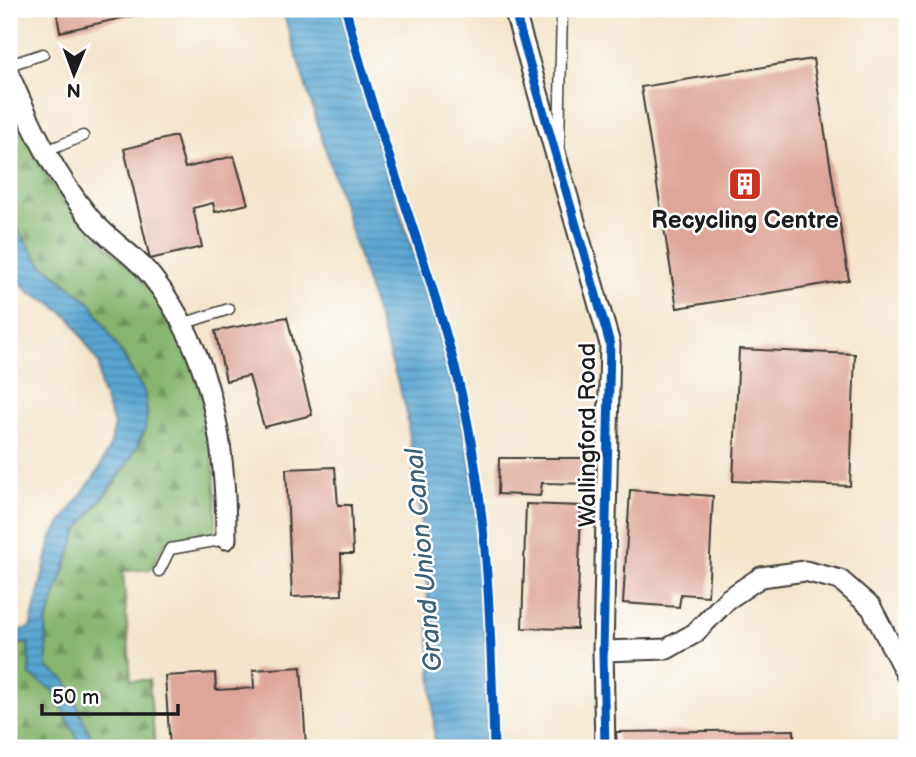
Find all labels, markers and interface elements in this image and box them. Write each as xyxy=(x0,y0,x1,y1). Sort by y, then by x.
north arrow xyxy=(38,38,108,108)
text: N xyxy=(66,78,81,101)
building icon: Recycling Centre xyxy=(726,165,764,203)
place label: Recycling Centre xyxy=(651,206,839,235)
street label: Wallingford Road xyxy=(573,343,602,527)
water label: Grand Union Canal xyxy=(399,446,450,673)
scale bar xyxy=(42,673,178,717)
text: 50 m xyxy=(52,685,99,710)

